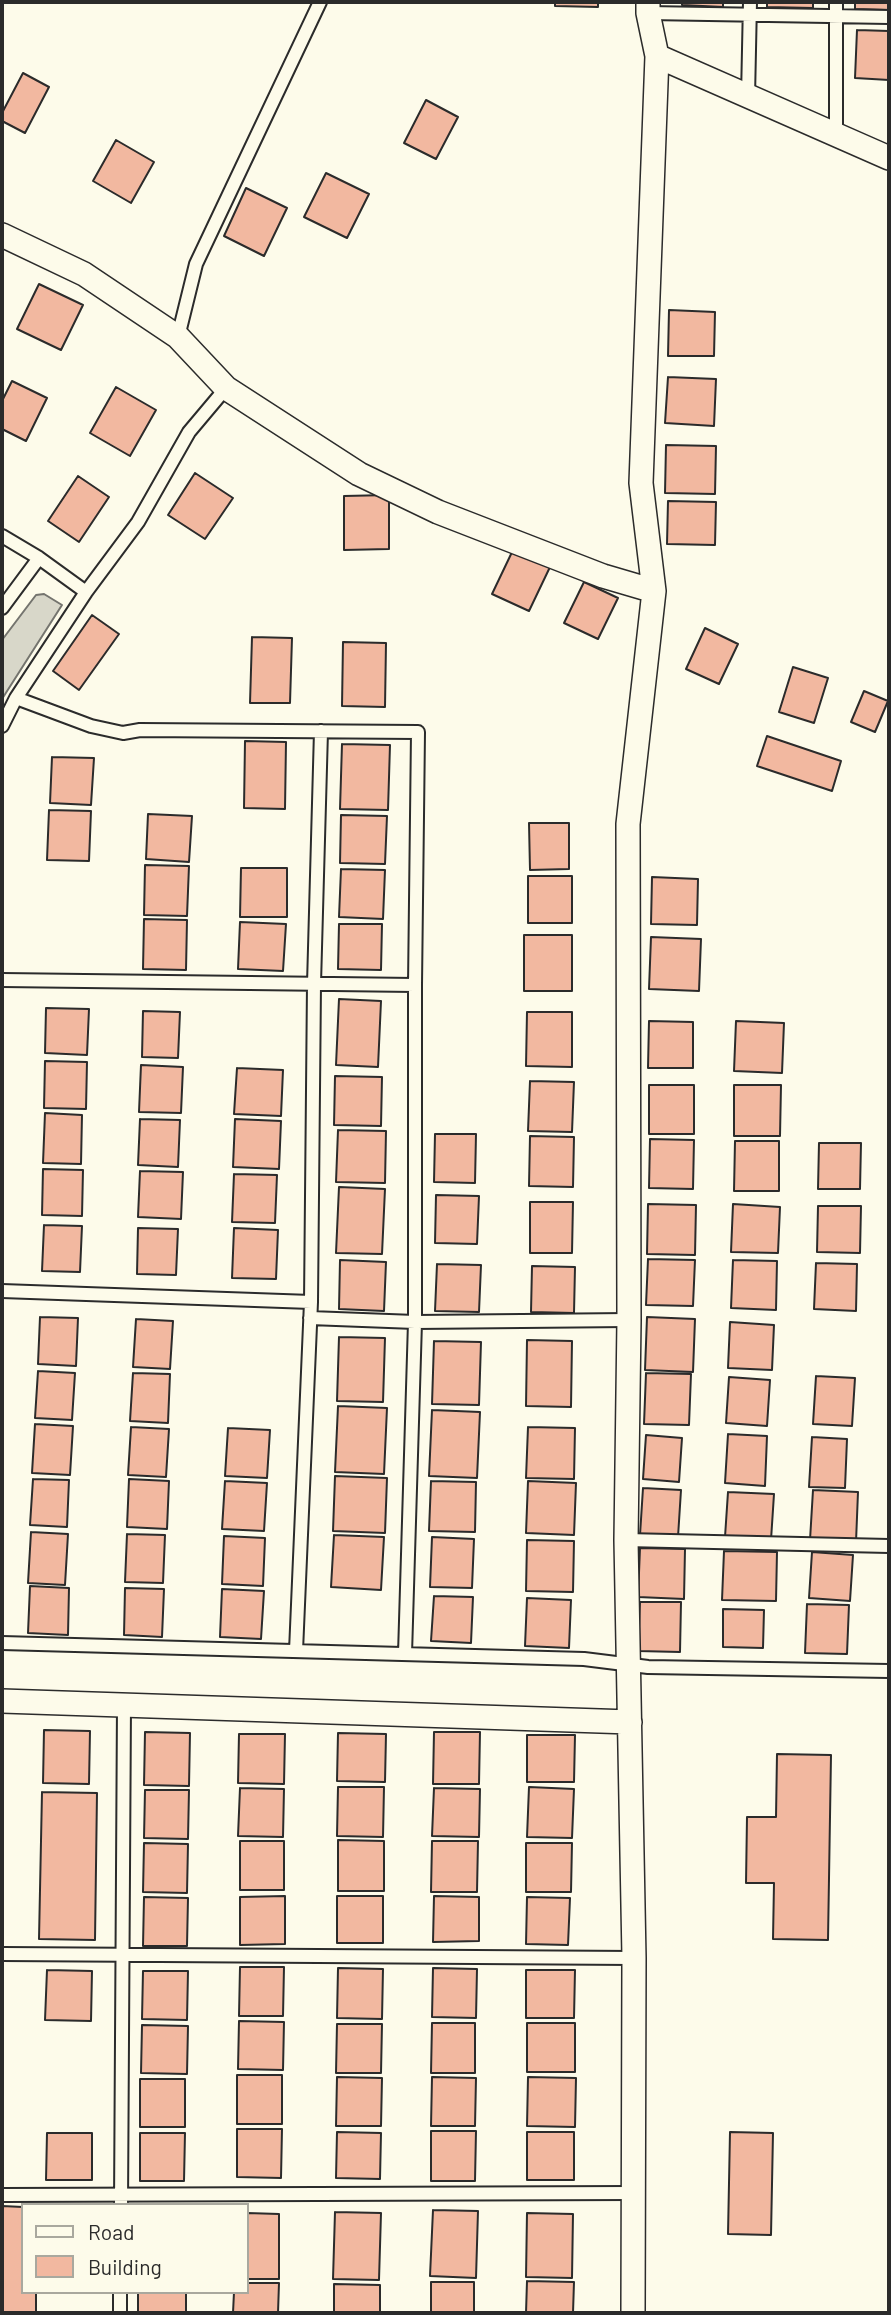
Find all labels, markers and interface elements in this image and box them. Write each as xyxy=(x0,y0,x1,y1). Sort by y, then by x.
legend xyxy=(21,2203,248,2294)
text: Road xyxy=(88,2219,134,2244)
text: Building xyxy=(88,2254,162,2279)

